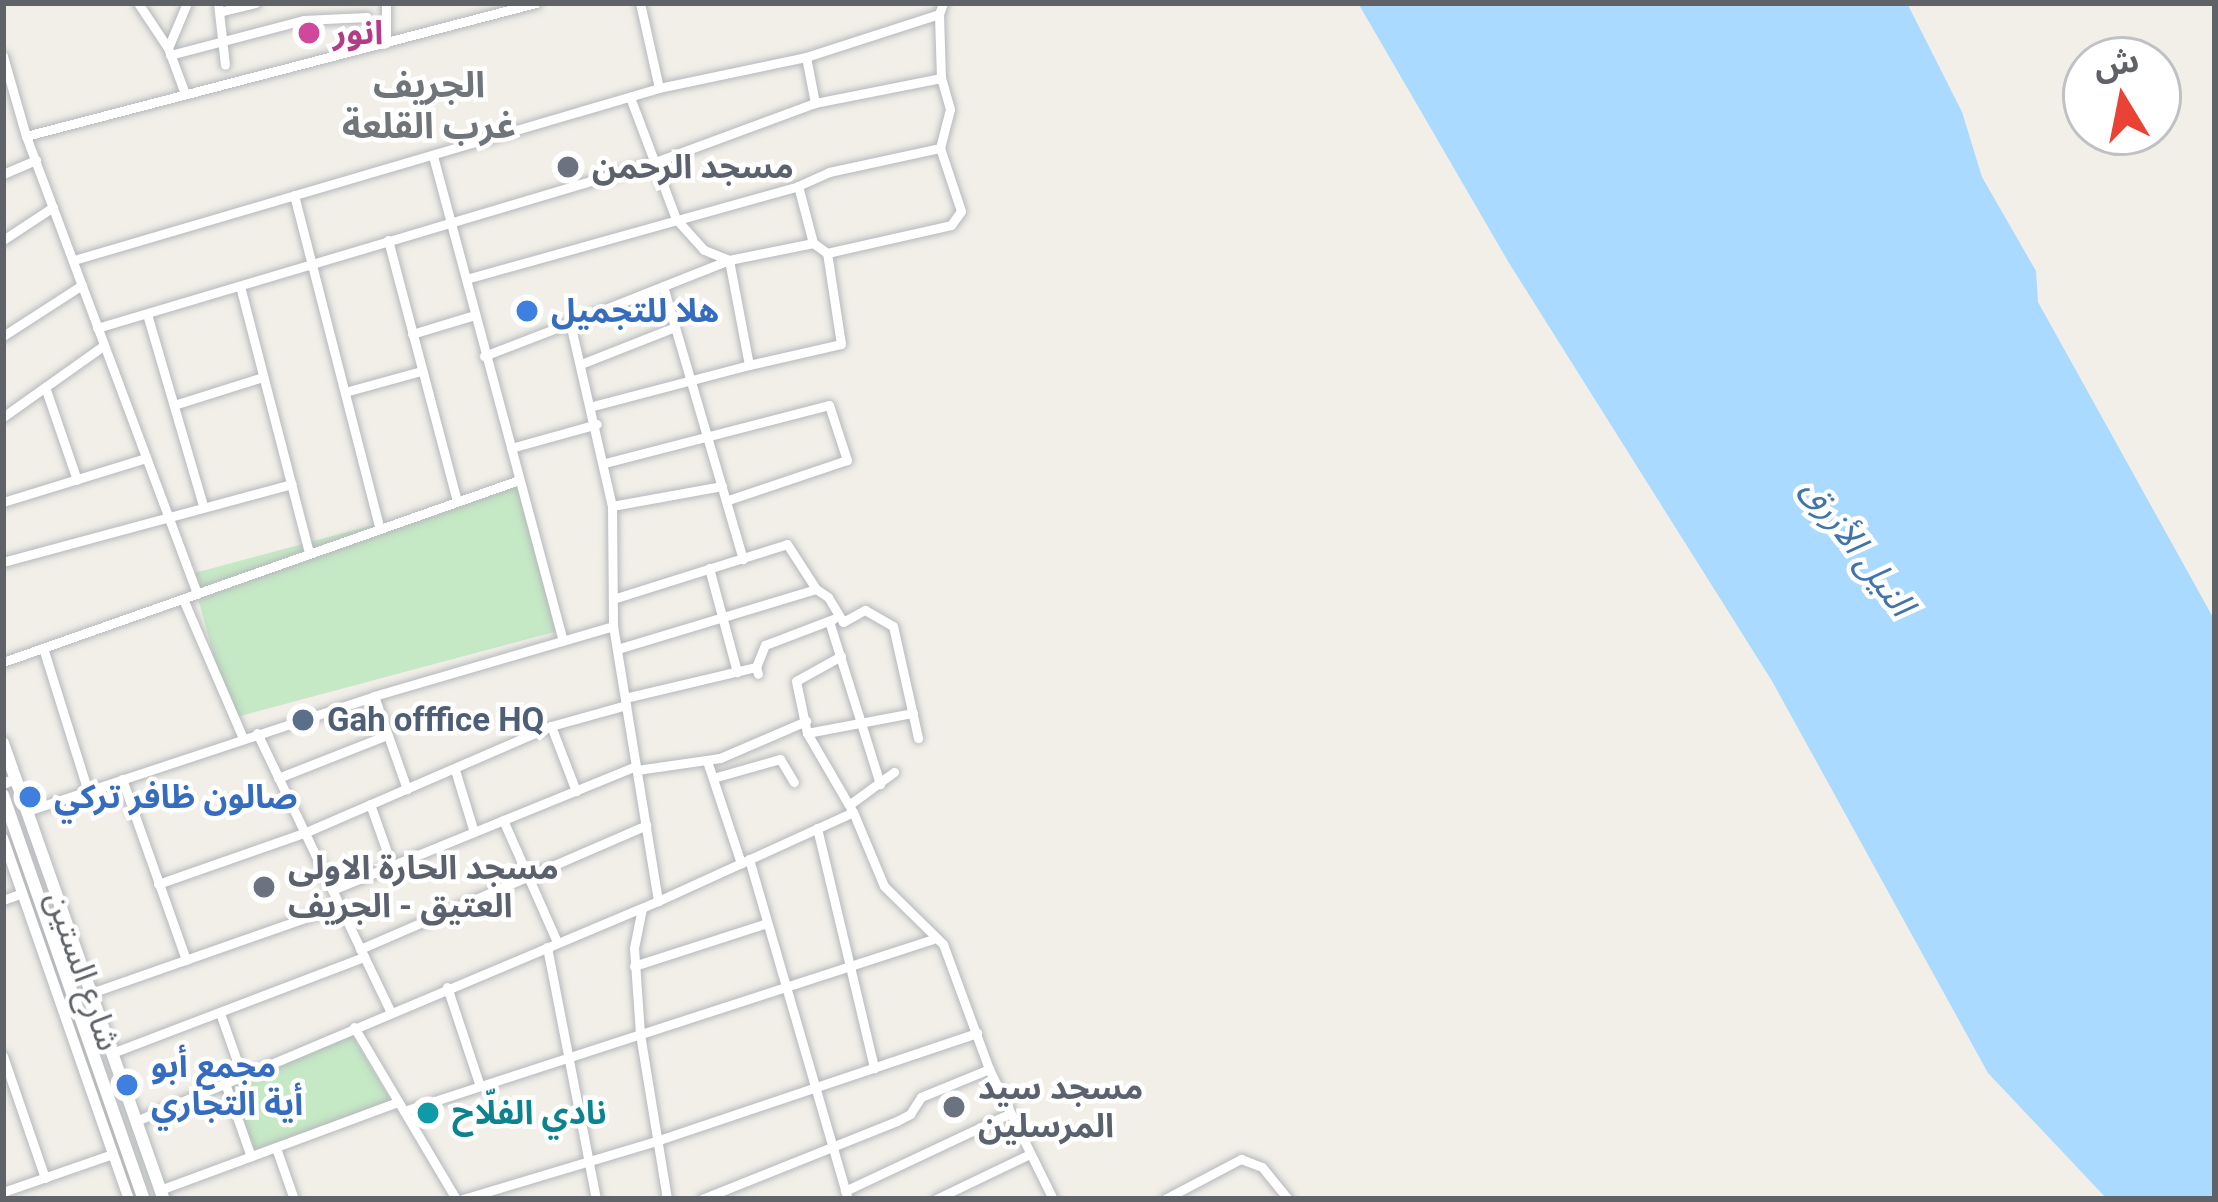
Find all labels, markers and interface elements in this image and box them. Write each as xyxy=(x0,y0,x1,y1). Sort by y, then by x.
place label: انور xyxy=(333,13,383,53)
marker: انور xyxy=(296,20,322,46)
north arrow xyxy=(2062,36,2182,156)
text: ش xyxy=(2091,40,2142,86)
district label: الجريف غرب القلعة xyxy=(342,63,516,148)
place label: مسجد الرحمن xyxy=(592,147,794,187)
marker: مسجد الرحمن xyxy=(555,154,581,180)
place label: هلا للتجميل xyxy=(551,291,719,331)
marker: هلا للتجميل xyxy=(514,298,540,324)
water label: النيل الأزرق xyxy=(1791,469,1923,625)
place label: Gah offfice HQ xyxy=(327,700,544,740)
marker: Gah offfice HQ xyxy=(290,707,316,733)
place label: صالون ظافر تركي xyxy=(54,777,298,817)
marker: صالون ظافر تركي xyxy=(17,784,43,810)
place label: مسجد الحارة الاولى العتيق - الجريف xyxy=(288,848,559,926)
marker: مسجد الحارة الاولى العتيق - الجريف xyxy=(251,874,277,900)
street label: شارع الستين xyxy=(37,886,129,1056)
place label: مجمع أبو أية التجاري xyxy=(151,1046,303,1124)
place label: مسجد سيد المرسلين xyxy=(978,1068,1143,1146)
marker: مجمع أبو أية التجاري xyxy=(114,1072,140,1098)
place label: نادي الفلّاح xyxy=(452,1093,607,1133)
marker: مسجد سيد المرسلين xyxy=(941,1094,967,1120)
marker: نادي الفلّاح xyxy=(415,1100,441,1126)

